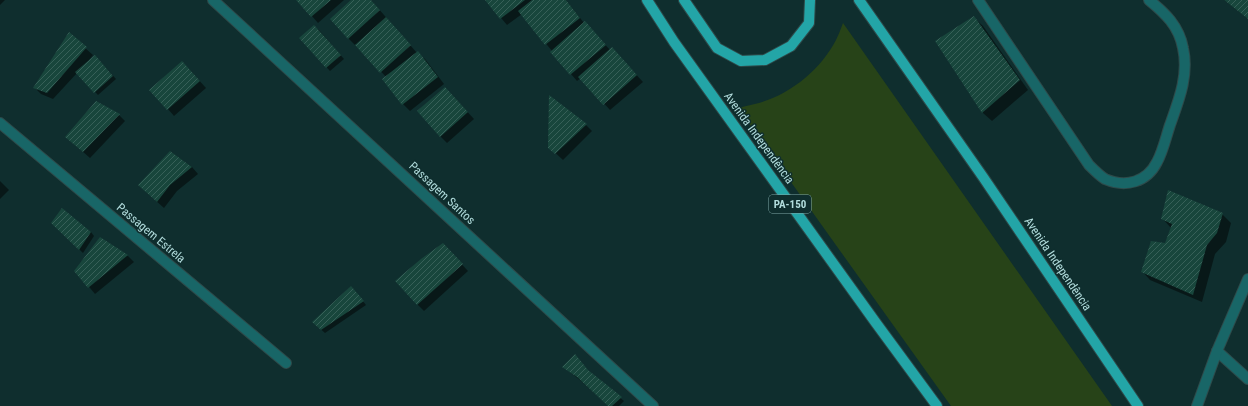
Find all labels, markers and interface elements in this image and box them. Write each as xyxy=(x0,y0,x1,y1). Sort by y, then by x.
street label: Avenida Independência xyxy=(721,90,797,187)
street label: Passagem Santos xyxy=(406,159,478,227)
road number: PA-150 xyxy=(769,195,811,213)
street label: Passagem Estrela xyxy=(114,200,188,266)
street label: Avenida Independência xyxy=(1022,215,1095,314)

